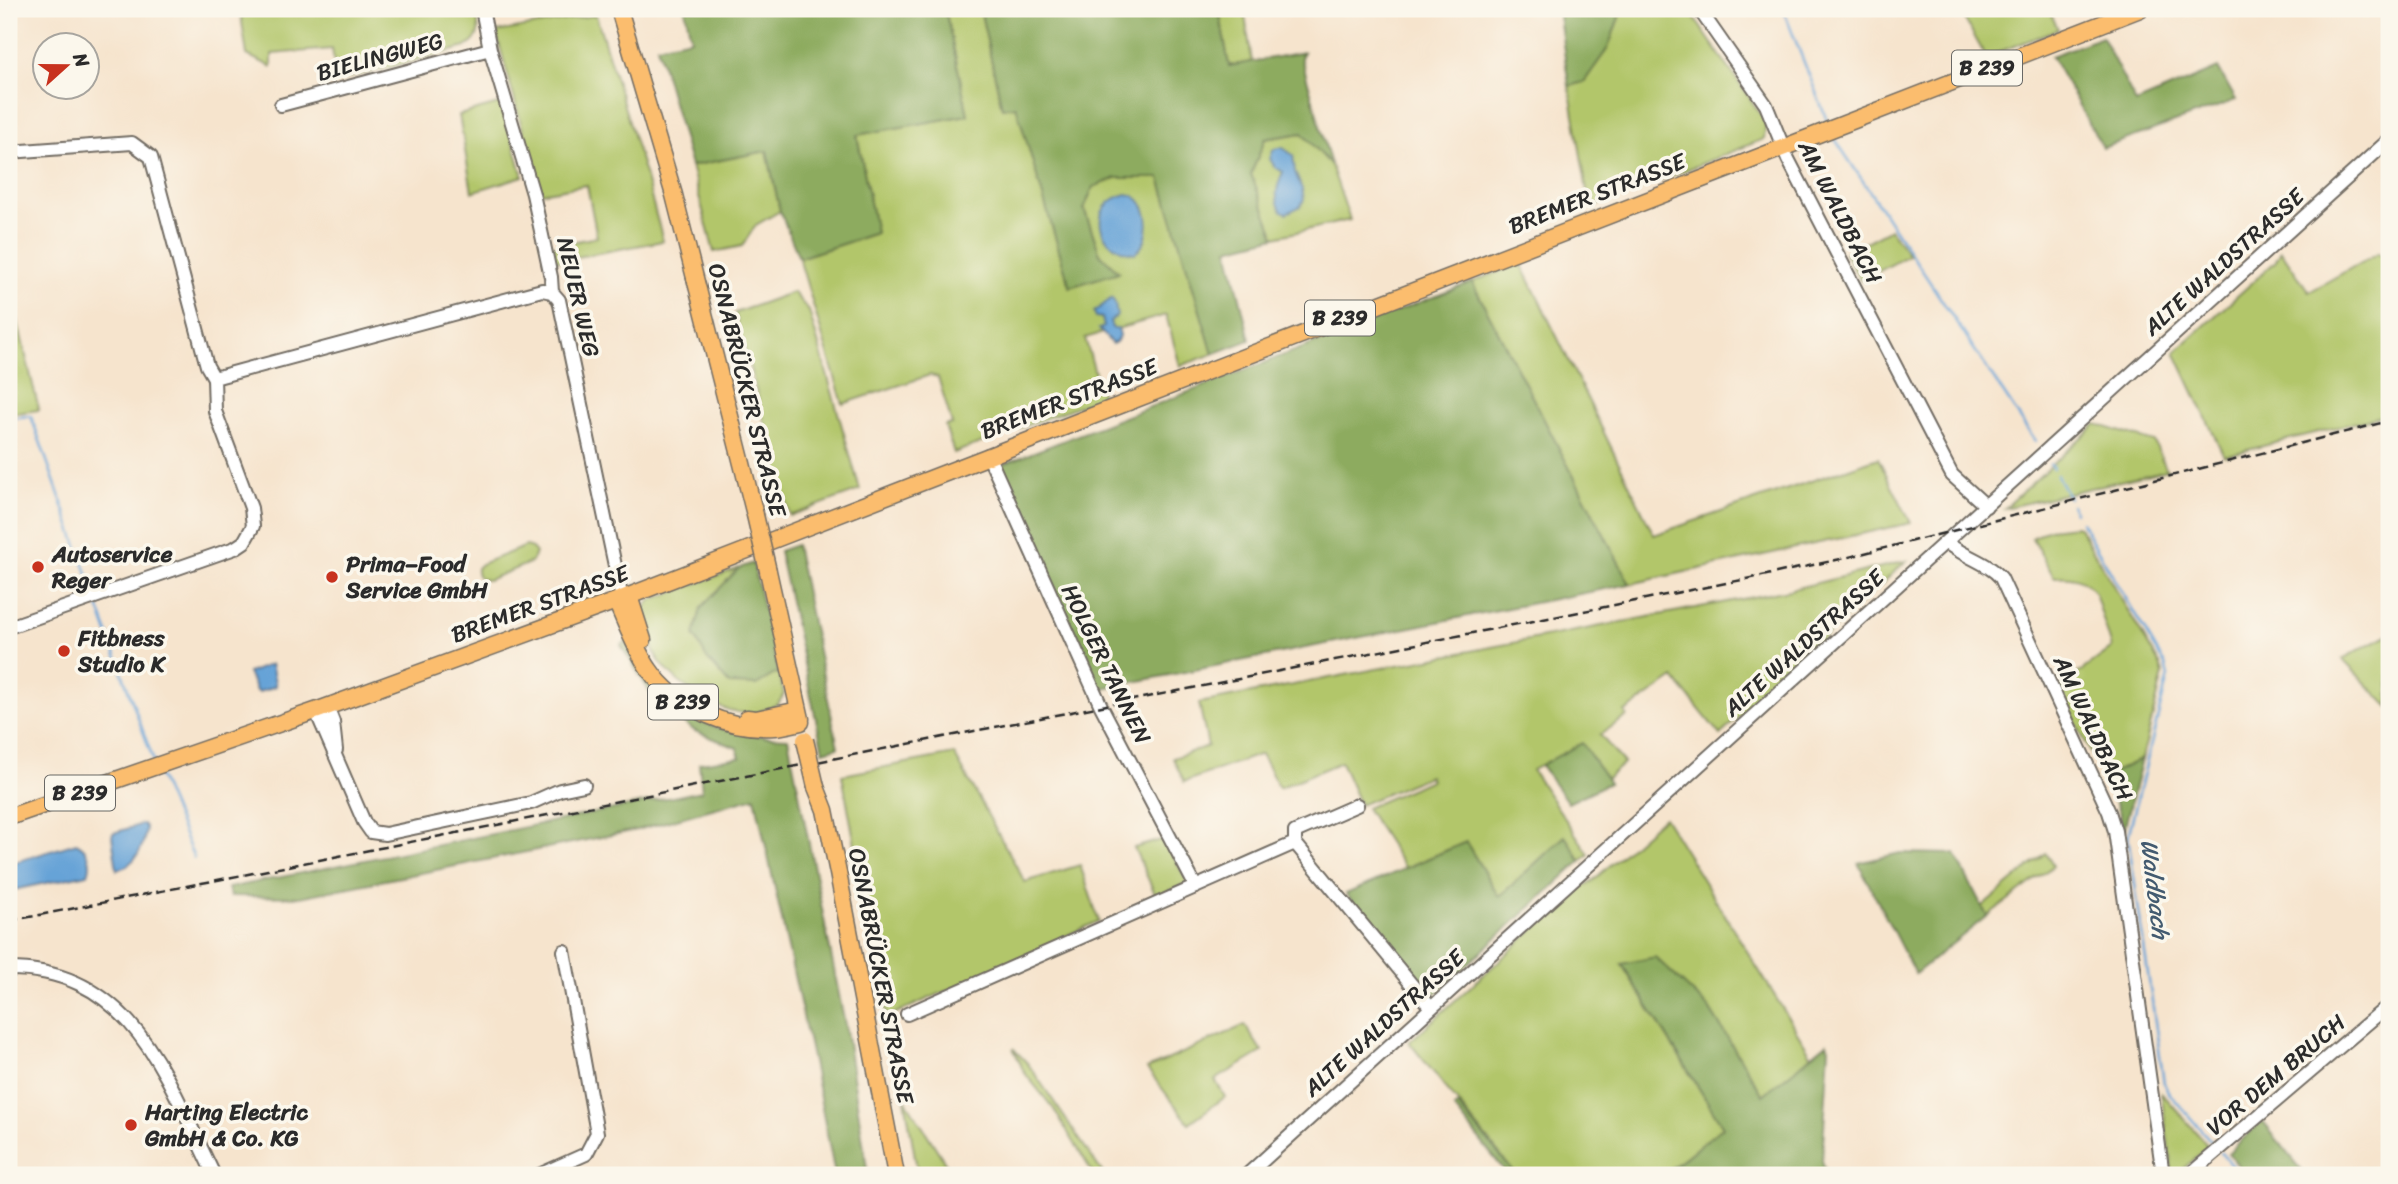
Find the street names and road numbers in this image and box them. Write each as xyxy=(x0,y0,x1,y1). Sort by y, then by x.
street label: BIELINGWEG xyxy=(312,20,448,94)
road number: B 239 xyxy=(1952,50,2022,86)
street label: AM WALDBACH xyxy=(1786,132,1894,292)
street label: BREMER STRASSE xyxy=(1502,141,1693,247)
street label: ALTE WALDSTRASSE xyxy=(2133,177,2315,347)
street label: NEUER WEG xyxy=(544,233,612,362)
street label: OSNABRÜCKER STRASSE xyxy=(696,259,799,522)
road number: B 239 xyxy=(1305,300,1375,336)
street label: BREMER STRASSE xyxy=(974,346,1165,452)
street label: BREMER STRASSE xyxy=(445,552,636,655)
street label: ALTE WALDSTRASSE xyxy=(1713,558,1895,728)
street label: HOLGER TANNEN xyxy=(1049,577,1163,751)
street label: AM WALDBACH xyxy=(2041,647,2145,808)
road number: B 239 xyxy=(648,684,718,720)
road number: B 239 xyxy=(45,776,115,810)
street label: OSNABRÜCKER STRASSE xyxy=(836,845,926,1109)
street label: ALTE WALDSTRASSE xyxy=(1293,938,1475,1108)
street label: VOR DEM BRUCH xyxy=(2196,1003,2356,1146)

